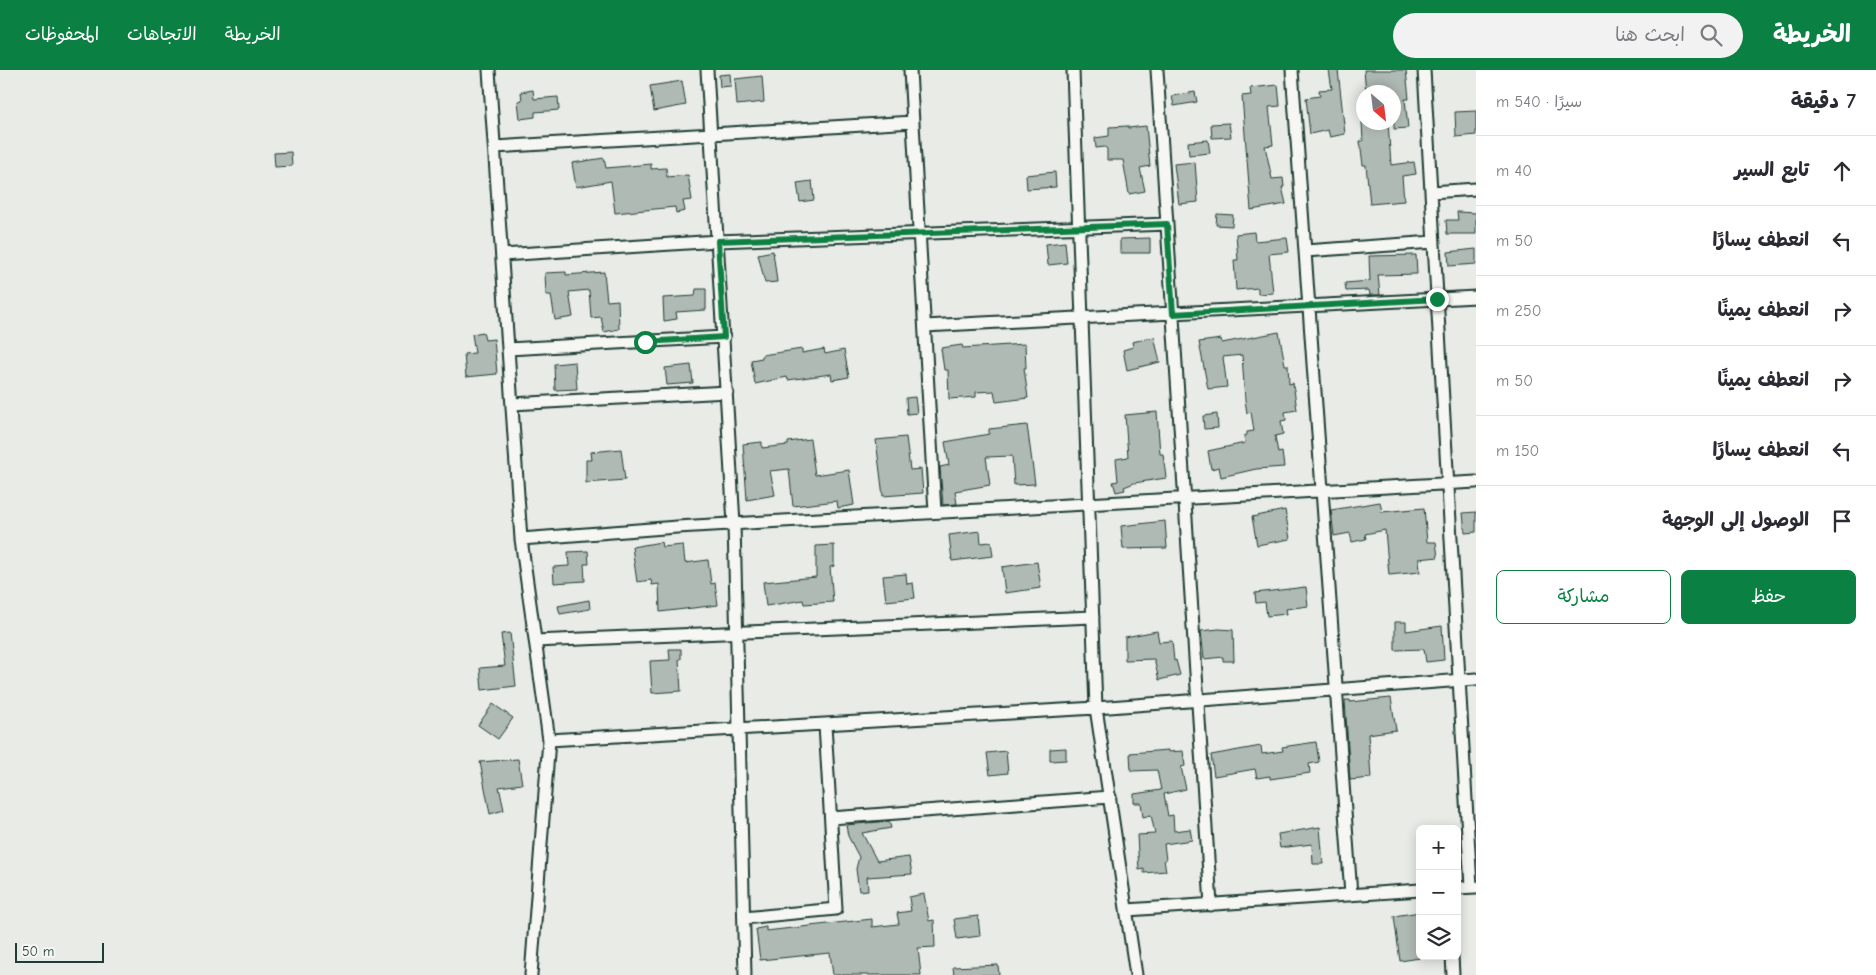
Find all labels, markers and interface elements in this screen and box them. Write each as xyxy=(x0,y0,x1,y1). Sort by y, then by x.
search box xyxy=(1393,13,1743,58)
text: الخريطة xyxy=(1773,20,1851,48)
icon: search xyxy=(1697,21,1725,49)
text: المحفوظات xyxy=(25,24,99,45)
text: الاتجاهات xyxy=(127,24,197,45)
text: الخريطة xyxy=(225,24,281,45)
text: ابحث هنا xyxy=(1615,24,1685,46)
north arrow xyxy=(1356,85,1401,130)
text: 7 دقيقة xyxy=(1791,89,1856,113)
text: سيرًا · 540 m xyxy=(1496,93,1582,111)
icon: ahead xyxy=(1828,157,1856,185)
text: تابع السير xyxy=(1735,159,1809,181)
text: 40 m xyxy=(1496,162,1532,180)
icon: left xyxy=(1828,227,1856,255)
text: انعطف يسارًا xyxy=(1712,229,1809,251)
text: 50 m xyxy=(1496,232,1533,250)
route end xyxy=(1426,288,1449,311)
icon: right xyxy=(1828,297,1856,325)
text: انعطف يمينًا xyxy=(1717,299,1809,321)
text: 250 m xyxy=(1496,302,1541,320)
route start xyxy=(634,331,657,354)
icon: right xyxy=(1828,367,1856,395)
text: انعطف يمينًا xyxy=(1717,369,1809,391)
text: 50 m xyxy=(1496,372,1533,390)
icon: left xyxy=(1828,437,1856,465)
text: انعطف يسارًا xyxy=(1712,439,1809,461)
text: 150 m xyxy=(1496,442,1539,460)
icon: arrive xyxy=(1828,507,1856,535)
text: الوصول إلى الوجهة xyxy=(1662,509,1809,531)
button: مشاركة xyxy=(1496,570,1671,624)
button: حفظ xyxy=(1681,570,1856,624)
map controls xyxy=(1416,825,1461,960)
button: + xyxy=(1416,825,1461,870)
button: − xyxy=(1416,870,1461,915)
button: layers xyxy=(1416,915,1461,960)
scale bar xyxy=(15,940,104,963)
text: 50 m xyxy=(22,943,54,960)

